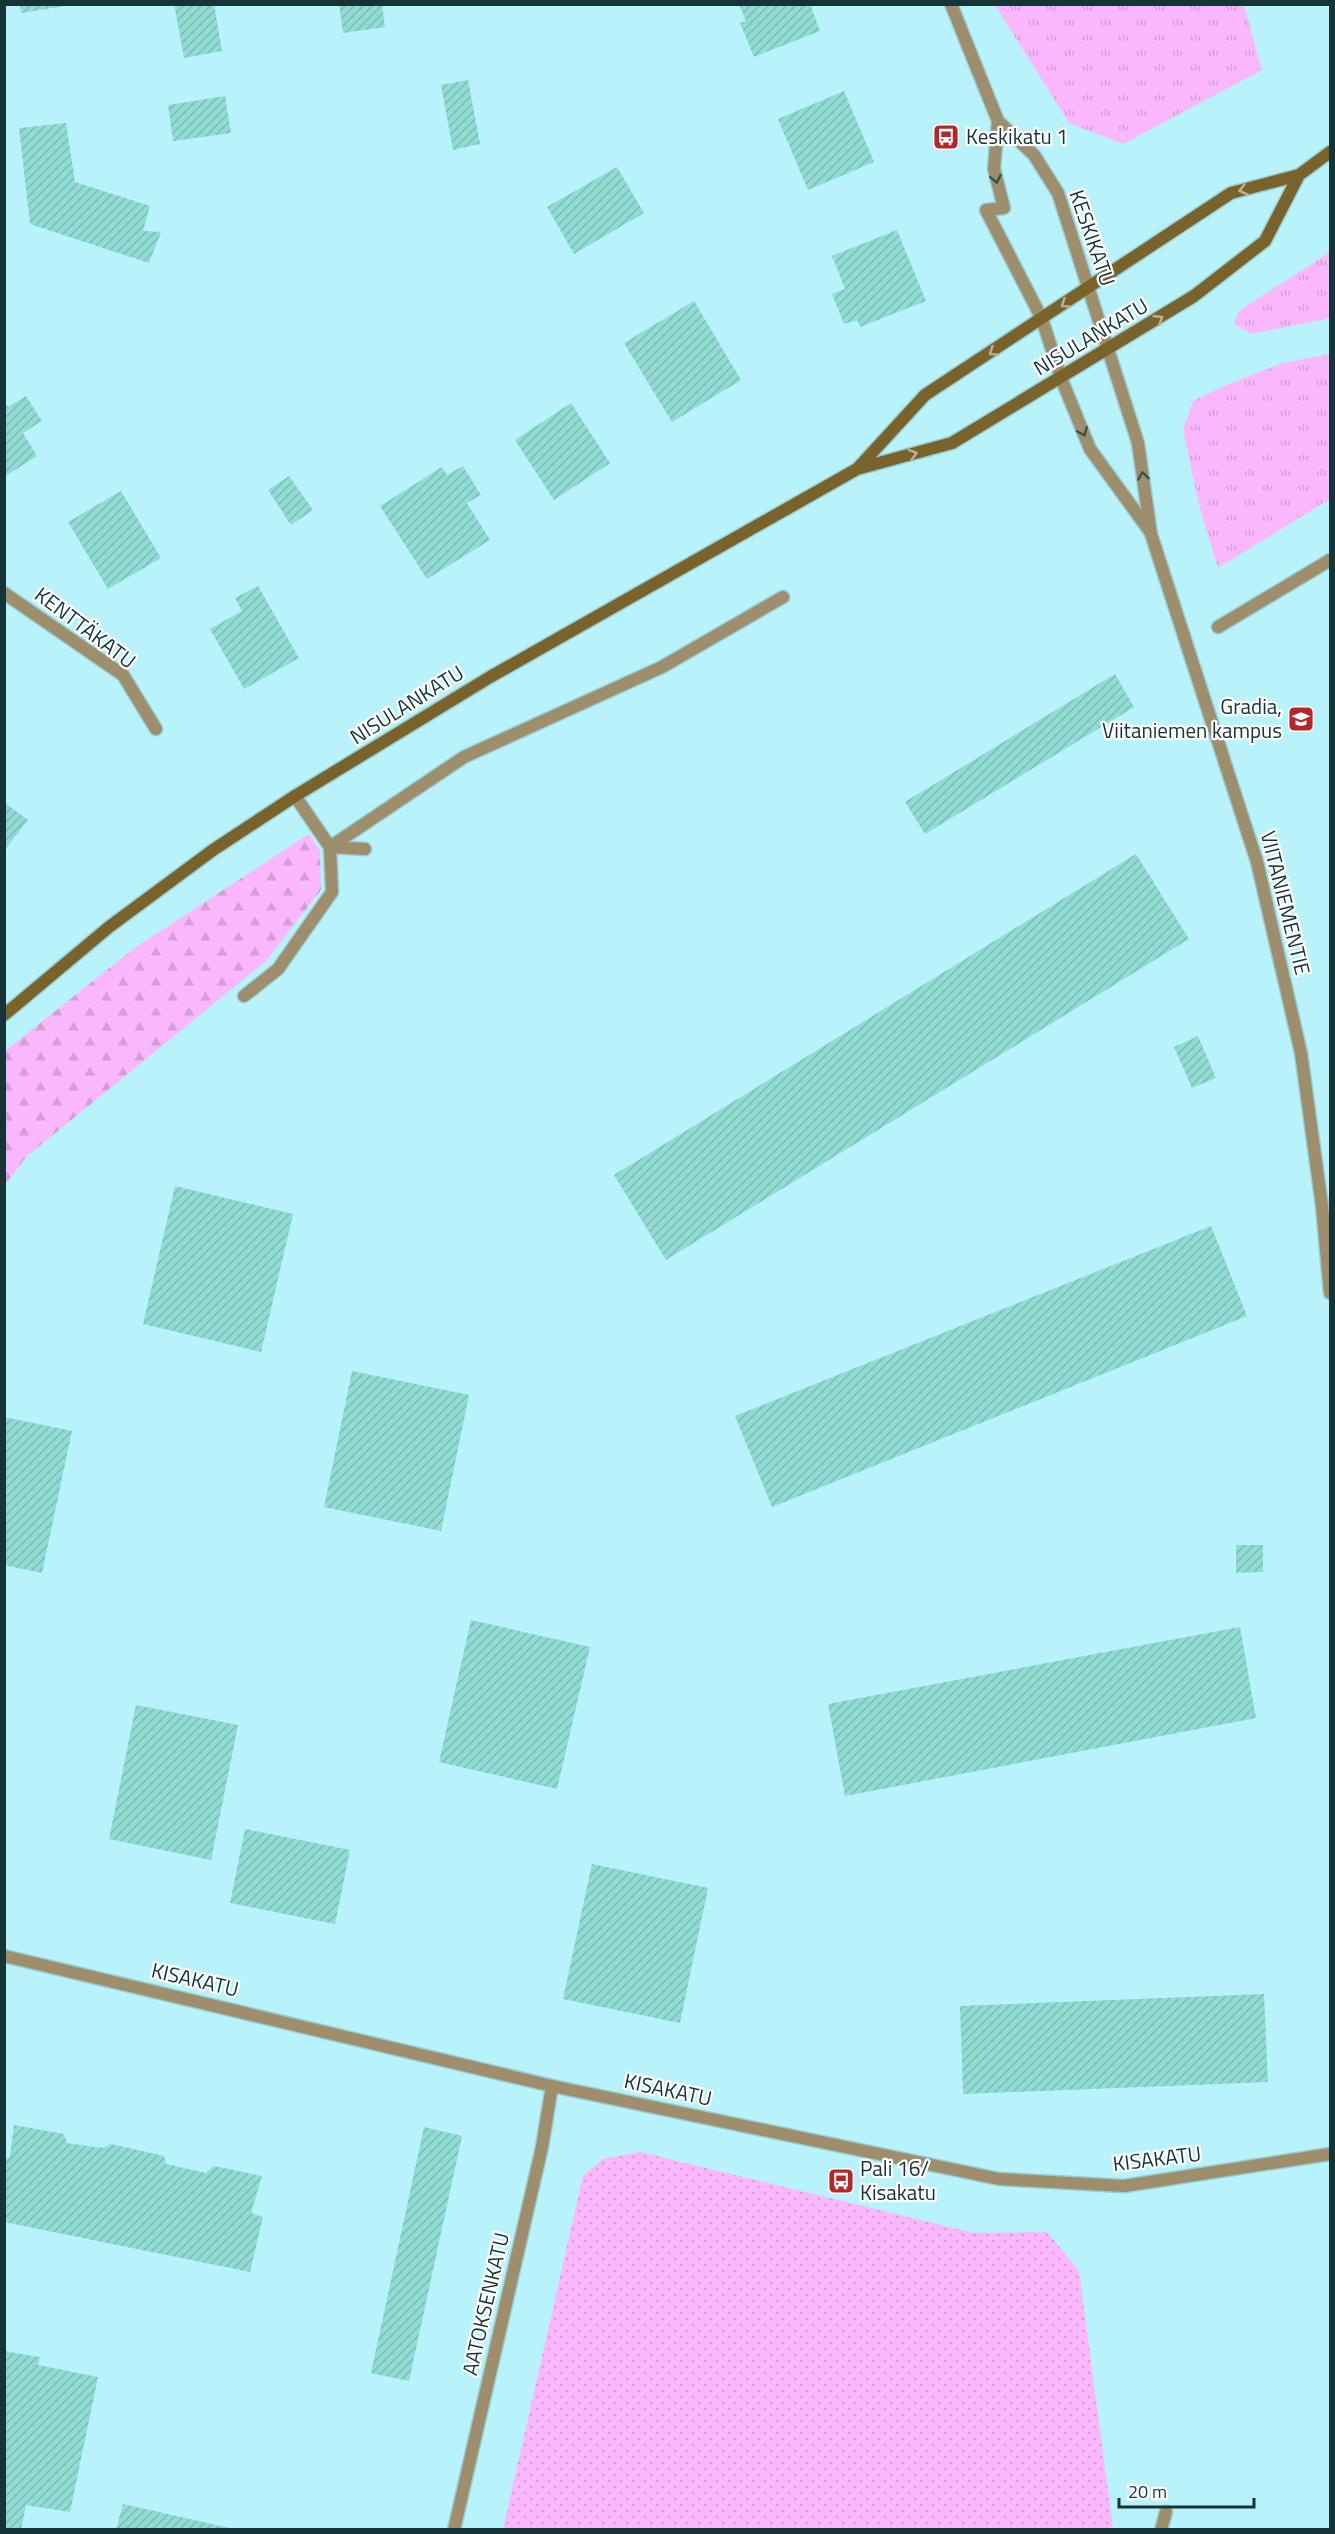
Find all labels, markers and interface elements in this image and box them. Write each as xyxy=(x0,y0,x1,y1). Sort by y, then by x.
place label: Keskikatu 1 xyxy=(966,120,1068,152)
bus stop icon: Keskikatu 1 xyxy=(931,122,961,152)
one-way arrow xyxy=(989,173,1002,183)
one-way arrow xyxy=(1238,183,1249,195)
street label: KESKIKATU xyxy=(1062,185,1124,290)
street label: NISULANKATU xyxy=(1027,289,1154,383)
one-way arrow xyxy=(1061,297,1072,308)
one-way arrow xyxy=(1153,314,1163,326)
one-way arrow xyxy=(989,345,1000,356)
one-way arrow xyxy=(1076,426,1088,437)
one-way arrow xyxy=(908,448,918,461)
one-way arrow xyxy=(1137,471,1149,480)
street label: KENTTÄKATU xyxy=(28,578,143,676)
street label: NISULANKATU xyxy=(343,656,470,752)
place label: Gradia, Viitaniemen kampus xyxy=(1102,690,1282,746)
school or university icon: Gradia, Viitaniemen kampus xyxy=(1286,704,1316,734)
street label: VIITANIEMENTIE xyxy=(1253,827,1319,978)
street label: KISAKATU xyxy=(148,1953,242,2005)
street label: KISAKATU xyxy=(621,2064,715,2114)
street label: KISAKATU xyxy=(1111,2137,1203,2179)
place label: Pali 16/ Kisakatu xyxy=(860,2152,936,2208)
bus stop icon: Pali 16/ Kisakatu xyxy=(826,2166,856,2196)
street label: AATOKSENKATU xyxy=(453,2229,517,2378)
scale bar xyxy=(1119,2471,1254,2509)
text: 20 m xyxy=(1128,2478,1167,2505)

